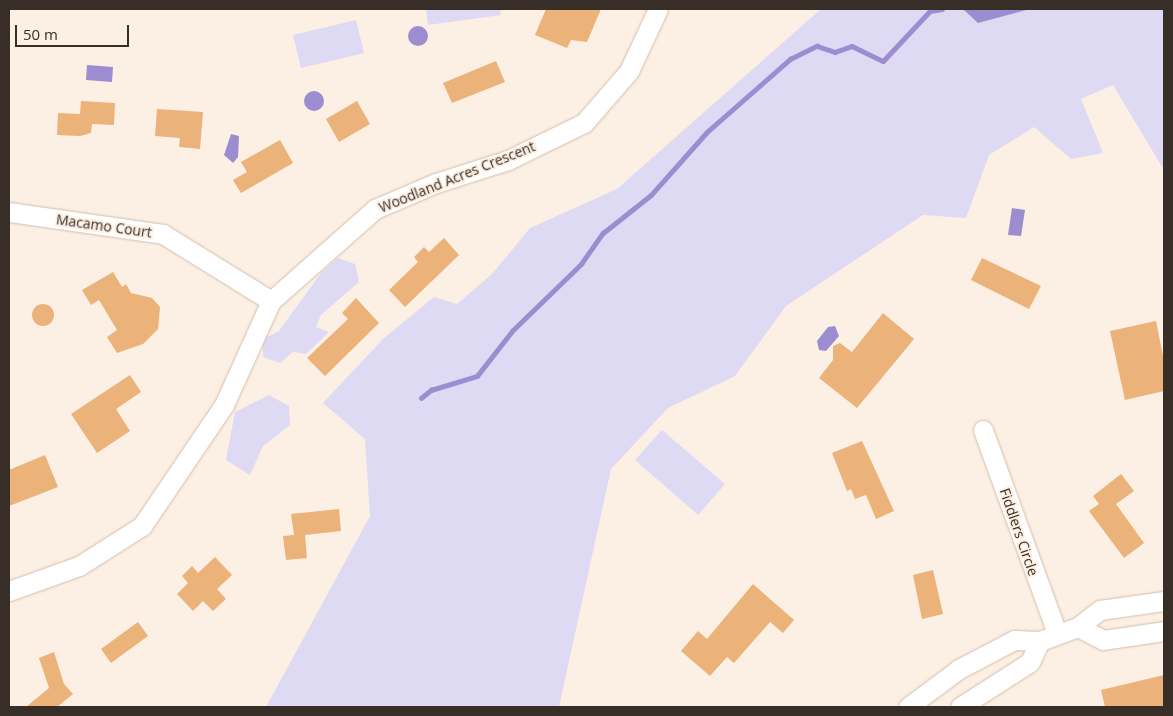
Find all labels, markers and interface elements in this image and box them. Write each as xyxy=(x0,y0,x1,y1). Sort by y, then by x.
scale bar xyxy=(18,15,131,47)
text: 50 m xyxy=(23,24,58,44)
street label: Woodland Acres Crescent xyxy=(376,138,538,216)
street label: Macamo Court xyxy=(55,211,153,241)
street label: Fiddlers Circle xyxy=(996,486,1042,578)

